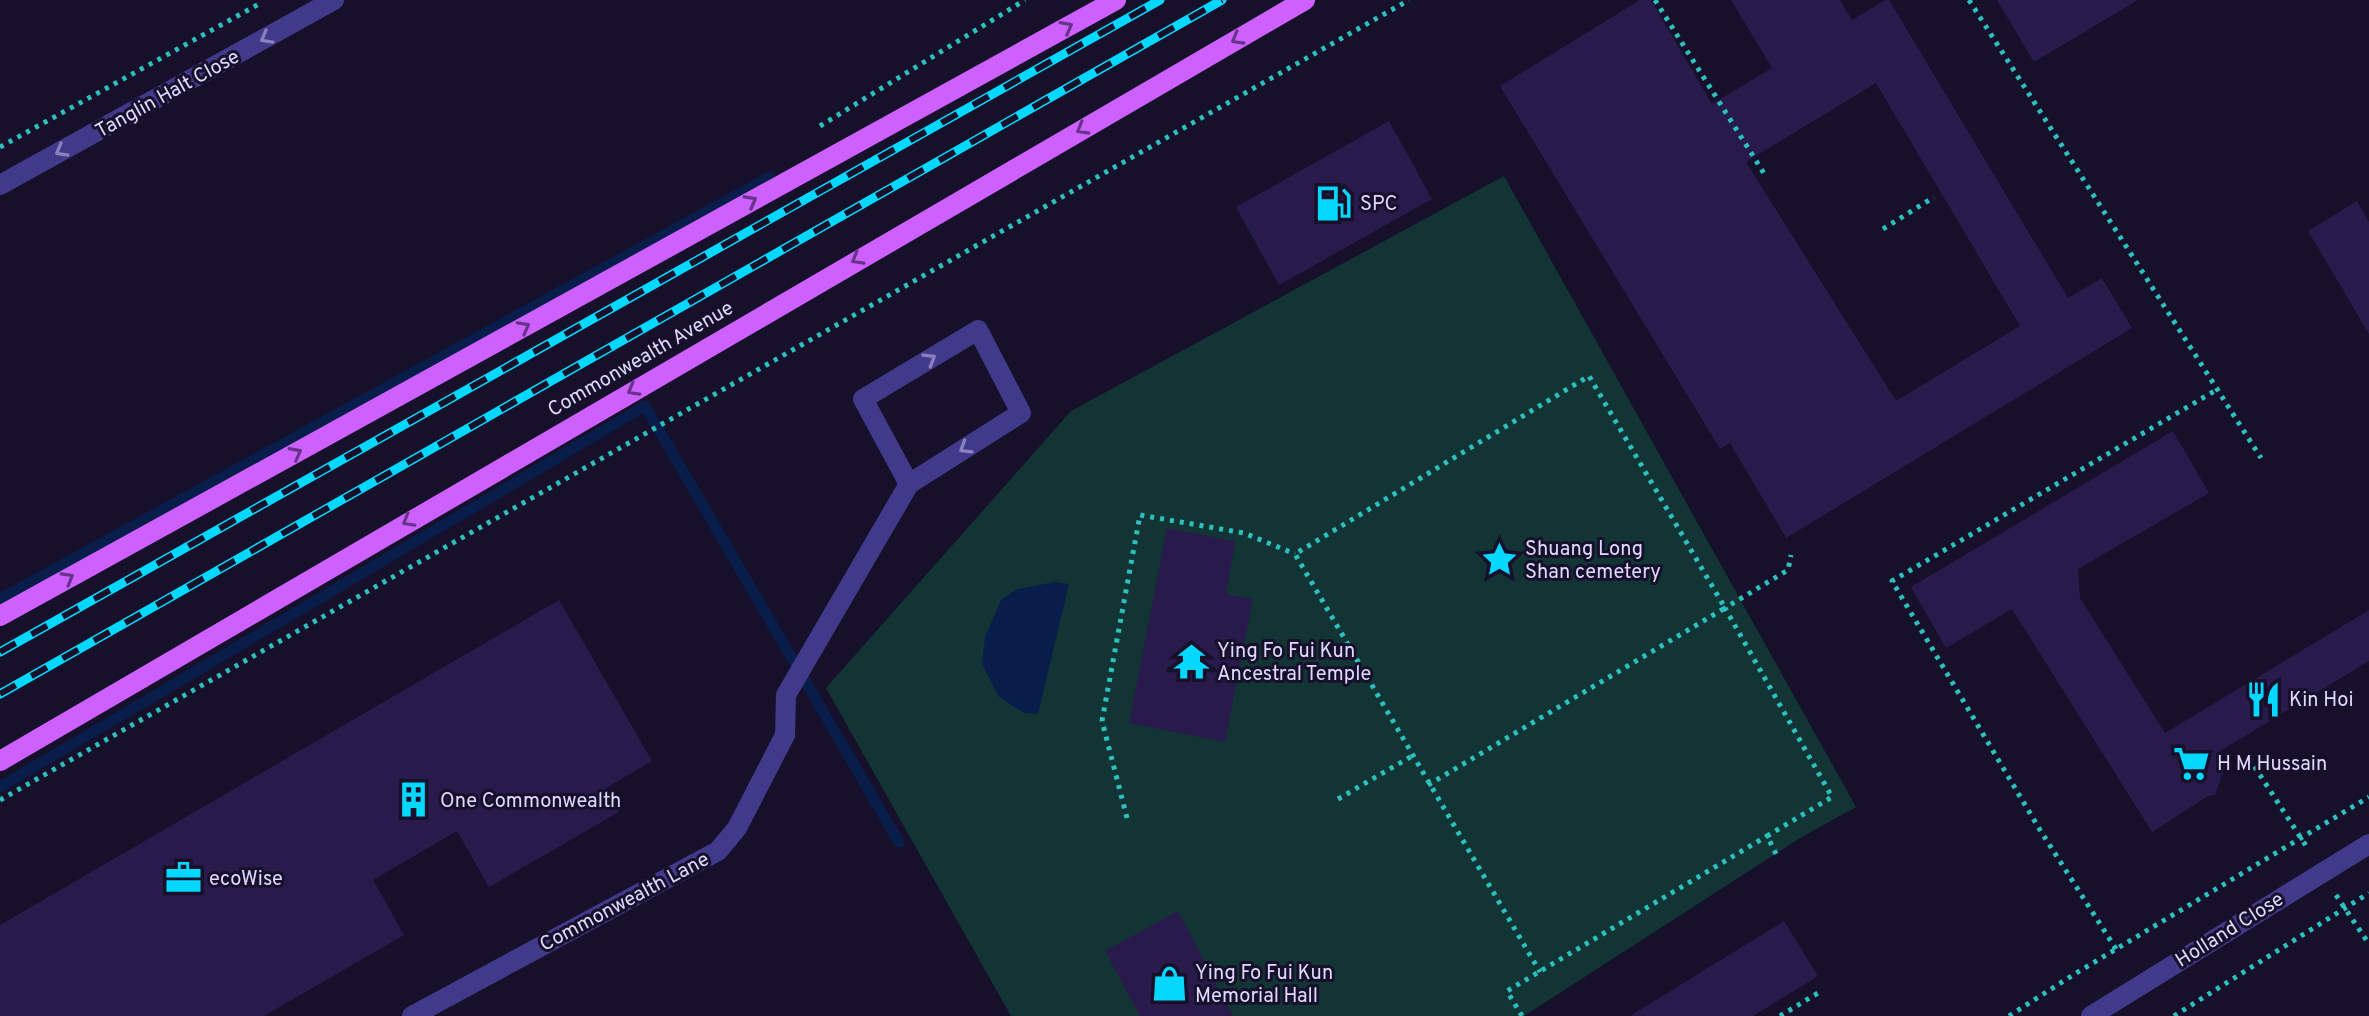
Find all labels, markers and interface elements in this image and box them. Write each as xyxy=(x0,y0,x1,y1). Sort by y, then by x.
one-way arrow xyxy=(1059,21,1073,36)
one-way arrow xyxy=(260,28,275,44)
one-way arrow xyxy=(1231,29,1246,45)
street label: Tanglin Halt Close xyxy=(91,44,245,145)
one-way arrow xyxy=(1076,119,1091,134)
one-way arrow xyxy=(55,142,69,157)
fuel station icon: SPC xyxy=(1315,184,1353,222)
place label: SPC xyxy=(1360,192,1397,218)
one-way arrow xyxy=(742,195,757,211)
one-way arrow xyxy=(851,249,866,265)
street label: Commonwealth Avenue xyxy=(543,296,739,424)
one-way arrow xyxy=(516,322,530,337)
one-way arrow xyxy=(921,353,936,369)
one-way arrow xyxy=(627,380,641,396)
one-way arrow xyxy=(959,439,974,454)
one-way arrow xyxy=(288,447,302,462)
one-way arrow xyxy=(402,511,417,527)
place label: Shuang Long Shan cemetery xyxy=(1525,537,1661,586)
place icon: Shuang Long Shan cemetery xyxy=(1480,540,1518,578)
one-way arrow xyxy=(59,572,74,588)
place label: Ying Fo Fui Kun Ancestral Temple xyxy=(1217,639,1371,688)
temple icon: Ying Fo Fui Kun Ancestral Temple xyxy=(1172,642,1210,680)
restaurant icon: Kin Hoi xyxy=(2244,680,2282,718)
place label: Kin Hoi xyxy=(2289,688,2354,714)
supermarket icon: H M Hussain xyxy=(2172,744,2210,782)
place label: H M Hussain xyxy=(2217,752,2327,778)
building icon: One Commonwealth xyxy=(395,781,433,819)
place label: One Commonwealth xyxy=(440,789,621,815)
street label: Commonwealth Lane xyxy=(536,847,714,959)
office icon: ecoWise xyxy=(164,859,202,897)
place label: ecoWise xyxy=(209,867,283,893)
street label: Holland Close xyxy=(2171,887,2289,974)
place label: Ying Fo Fui Kun Memorial Hall xyxy=(1195,961,1333,1010)
shop icon: Ying Fo Fui Kun Memorial Hall xyxy=(1150,964,1188,1002)

